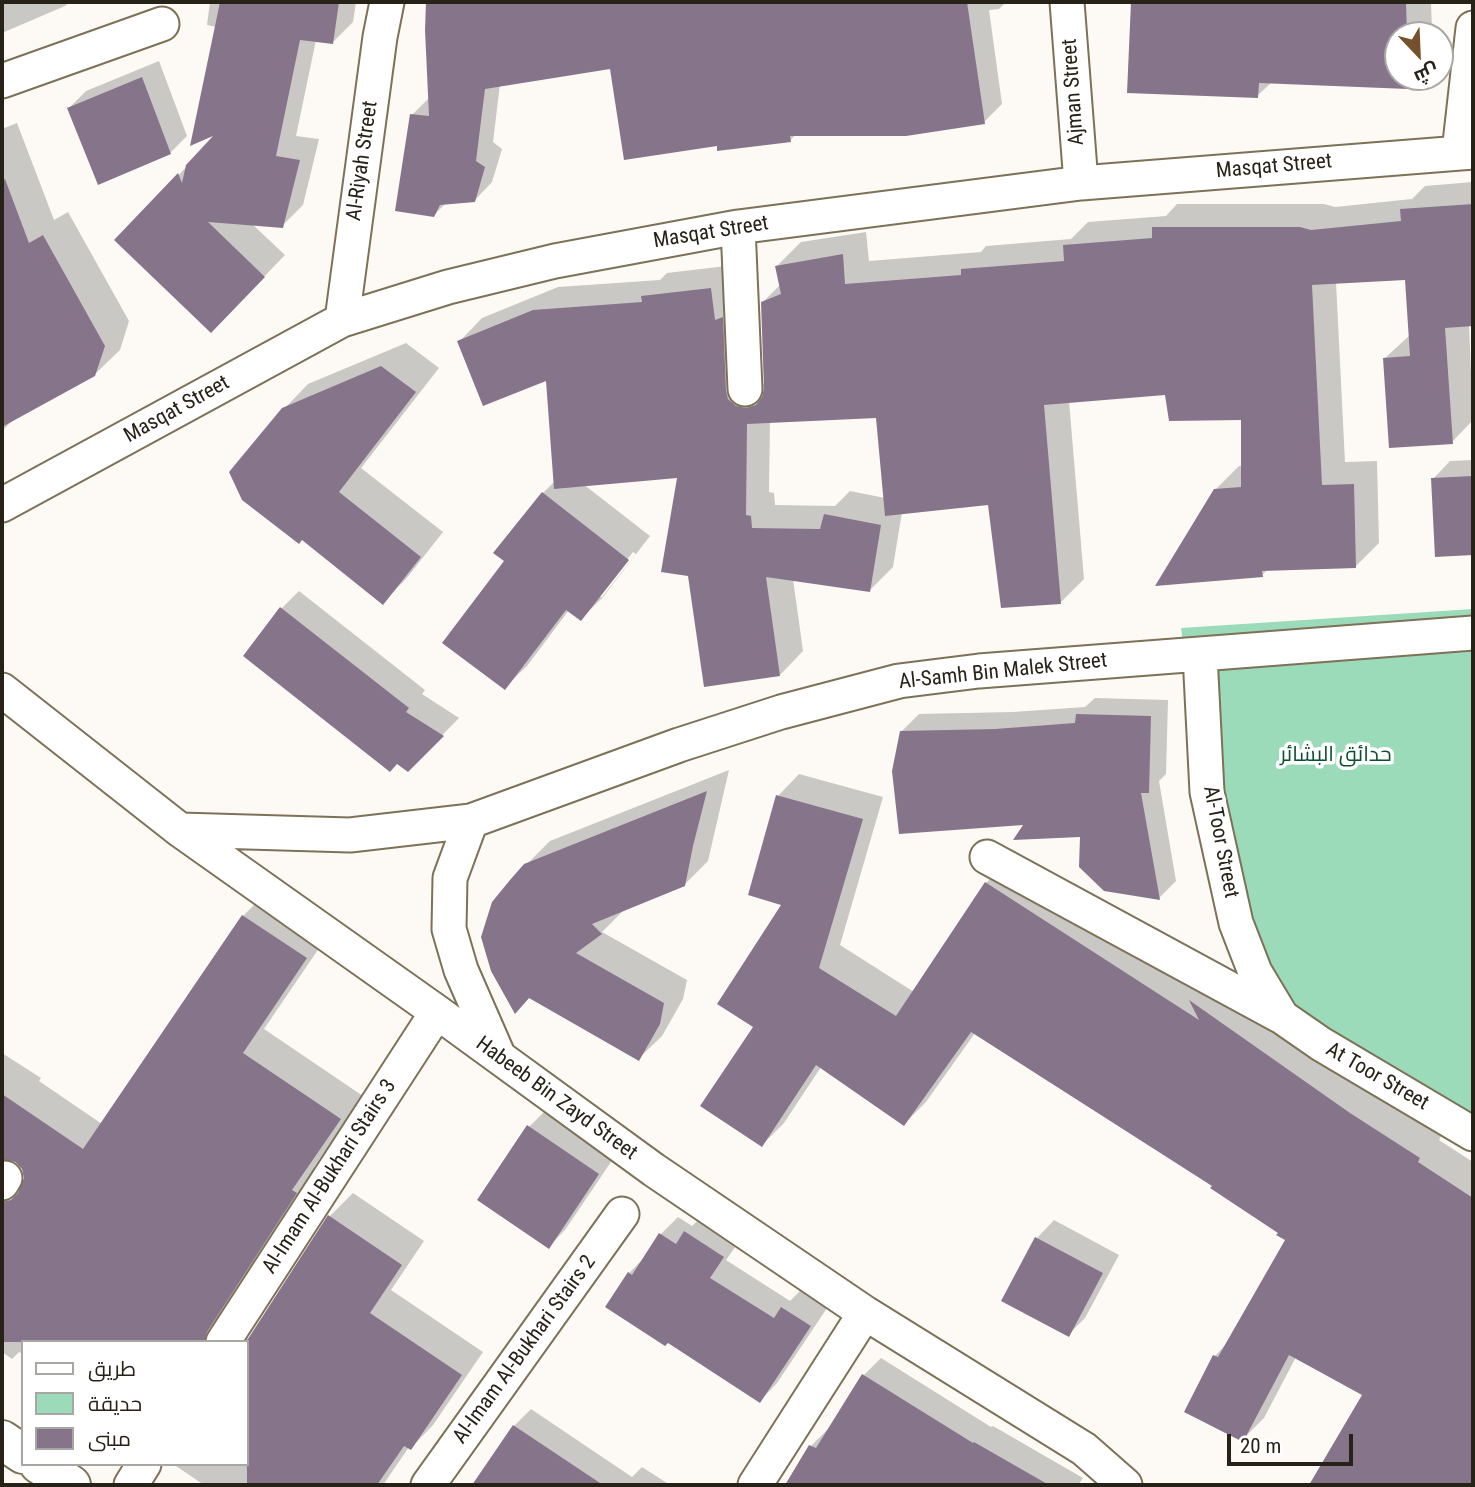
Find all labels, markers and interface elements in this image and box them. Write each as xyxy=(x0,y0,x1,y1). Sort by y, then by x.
north arrow xyxy=(1384,21,1454,91)
street label: Ajman Street xyxy=(1058,38,1090,146)
text: ش xyxy=(1411,59,1442,89)
street label: Al-Riyah Street xyxy=(342,99,384,223)
street label: Masqat Street xyxy=(1215,149,1333,185)
street label: Masqat Street xyxy=(652,211,770,255)
street label: Masqat Street xyxy=(120,371,234,449)
street label: Al-Samh Bin Malek Street xyxy=(898,649,1108,695)
park label: حدائق البشائر xyxy=(1280,743,1392,769)
street label: Al-Toor Street xyxy=(1197,784,1243,900)
street label: Habeeb Bin Zayd Street xyxy=(470,1032,642,1166)
street label: At Toor Street xyxy=(1321,1037,1433,1117)
street label: Al-Imam Al-Bukhari Stairs 3 xyxy=(258,1075,402,1279)
street label: Al-Imam Al-Bukhari Stairs 2 xyxy=(448,1251,602,1449)
legend xyxy=(21,1340,248,1466)
text: طريق xyxy=(88,1357,136,1381)
text: حديقة xyxy=(88,1392,142,1416)
scale bar xyxy=(1230,1420,1356,1464)
text: مبنى xyxy=(88,1427,131,1451)
text: 20 m xyxy=(1240,1434,1281,1458)

